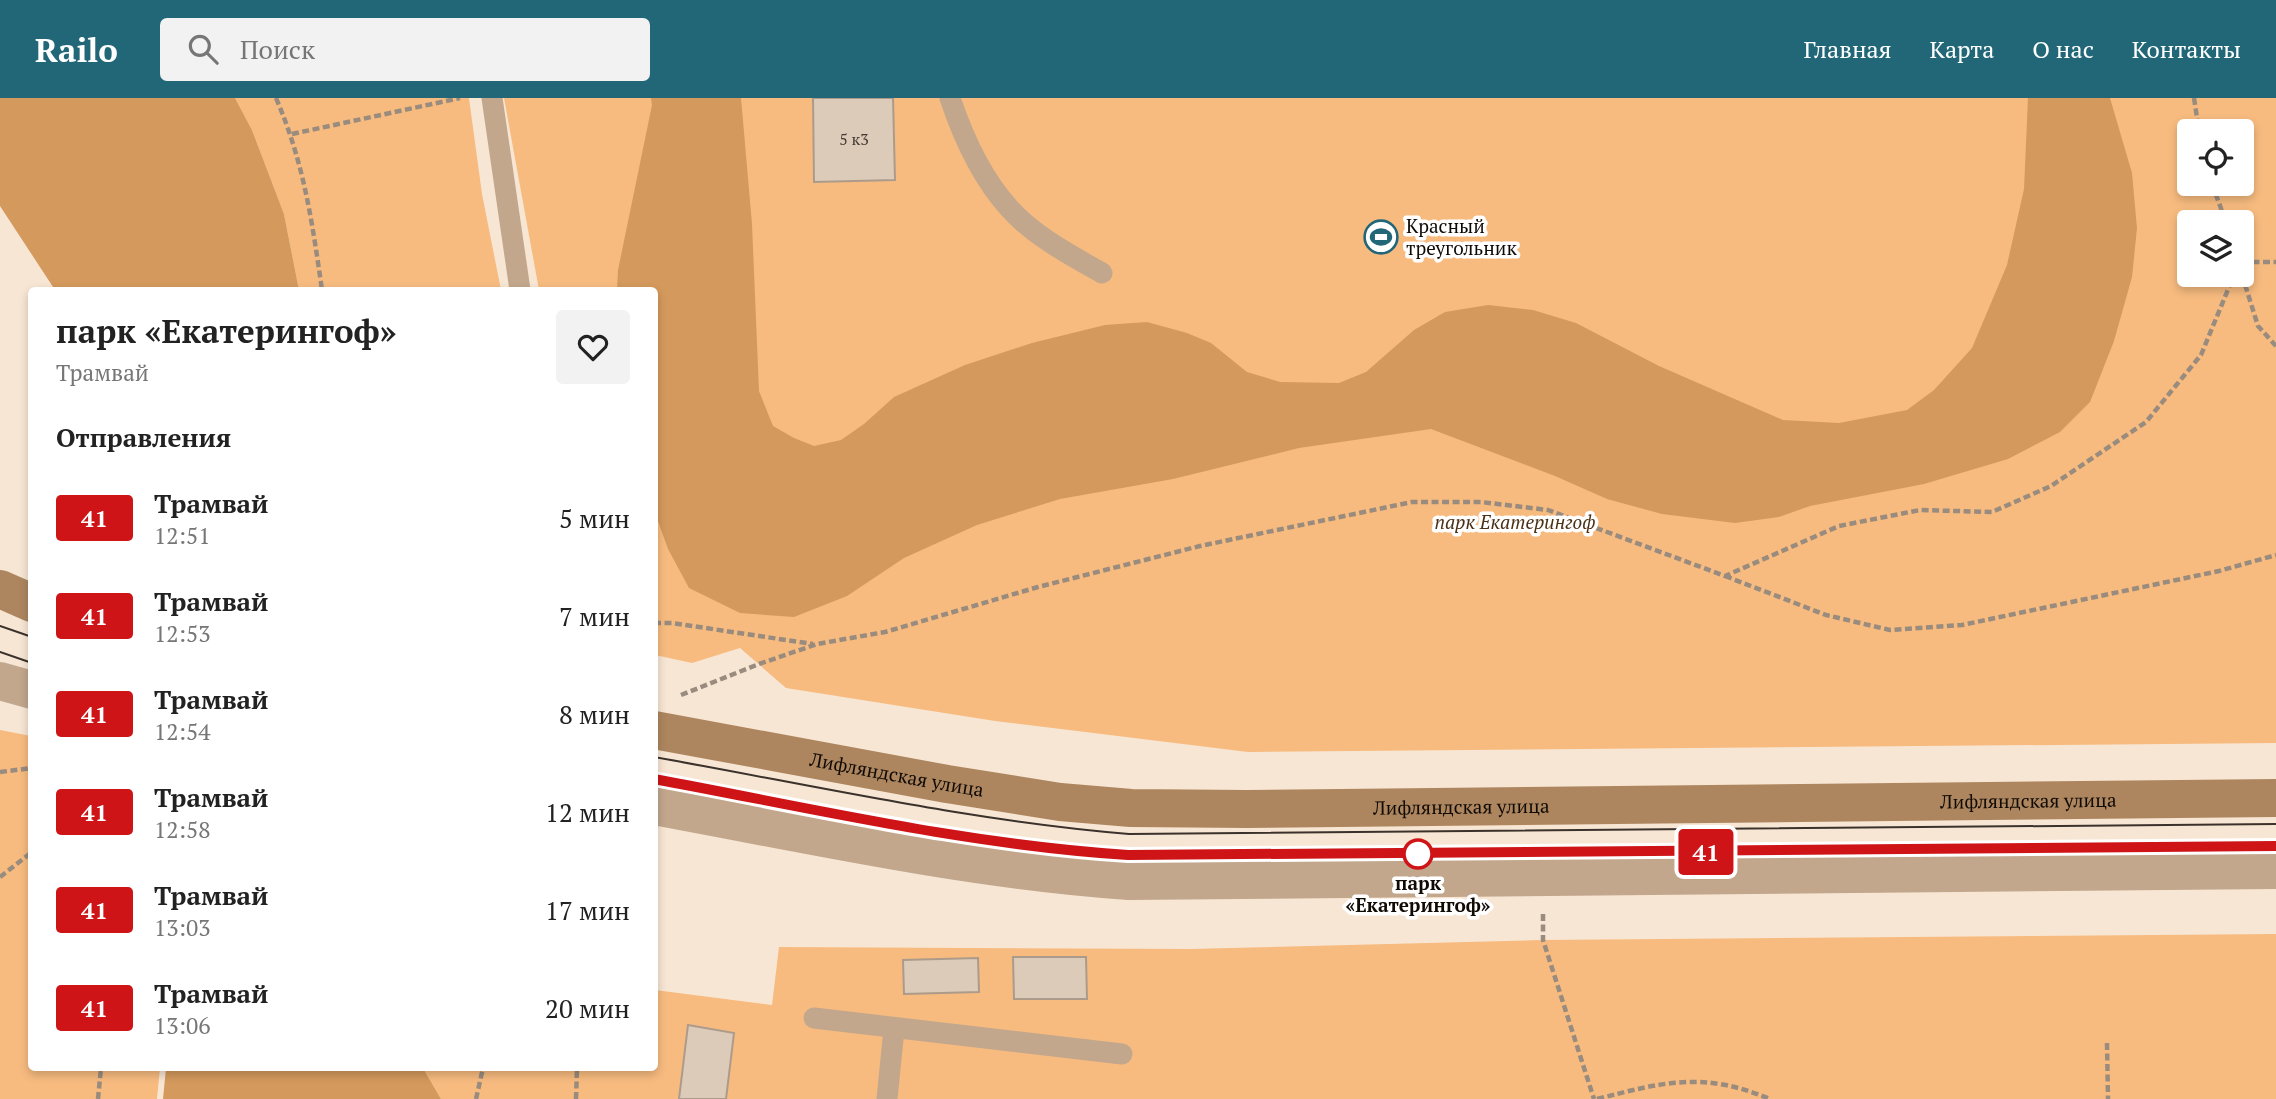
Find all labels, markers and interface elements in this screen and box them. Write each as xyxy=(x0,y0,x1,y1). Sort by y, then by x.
search box xyxy=(160,18,650,81)
text: Railo xyxy=(35,28,118,71)
icon: search xyxy=(184,30,222,68)
text: Поиск xyxy=(240,32,315,66)
text: Главная xyxy=(1803,33,1891,65)
text: Карта xyxy=(1929,33,1994,65)
text: О нас xyxy=(2032,33,2094,65)
text: Контакты xyxy=(2132,33,2241,65)
map controls xyxy=(2177,119,2254,287)
button: locate xyxy=(2177,119,2254,196)
house number: 5 к3 xyxy=(839,128,869,150)
button: layers xyxy=(2177,210,2254,287)
place label: Красный треугольник xyxy=(1406,213,1517,260)
sports icon: Красный треугольник xyxy=(1362,218,1400,256)
text: парк «Екатерингоф» xyxy=(56,309,396,352)
button: heart xyxy=(556,310,630,384)
text: Трамвай xyxy=(56,357,149,388)
text: Отправления xyxy=(56,420,231,454)
text: Трамвай xyxy=(154,486,268,520)
text: 5 мин xyxy=(559,501,630,535)
text: 41 xyxy=(81,502,108,534)
park label: парк Екатерингоф xyxy=(1434,509,1596,534)
text: 12:51 xyxy=(154,520,211,551)
text: Трамвай xyxy=(154,584,268,618)
text: 7 мин xyxy=(559,599,630,633)
text: 41 xyxy=(81,600,108,632)
text: 12:53 xyxy=(154,618,211,649)
text: Трамвай xyxy=(154,682,268,716)
text: 8 мин xyxy=(559,697,630,731)
text: 41 xyxy=(81,698,108,730)
text: 12:54 xyxy=(154,716,211,747)
street label: Лифляндская улица xyxy=(807,746,986,802)
text: Трамвай xyxy=(154,780,268,814)
street label: Лифляндская улица xyxy=(1939,787,2117,814)
street label: Лифляндская улица xyxy=(1372,793,1550,820)
text: 12 мин xyxy=(545,795,630,829)
text: 41 xyxy=(81,796,108,828)
text: 12:58 xyxy=(154,814,211,845)
line badge: 41 xyxy=(1674,829,1738,875)
text: 41 xyxy=(1692,836,1720,868)
marker: парк «Екатерингоф» xyxy=(1403,839,1433,869)
place label: парк «Екатерингоф» xyxy=(1346,870,1491,917)
text: Трамвай xyxy=(154,878,268,912)
text: 17 мин xyxy=(545,893,630,927)
text: 41 xyxy=(81,894,108,926)
text: 13:03 xyxy=(154,912,211,943)
text: Трамвай xyxy=(154,976,268,1010)
text: 20 мин xyxy=(545,991,630,1025)
text: 41 xyxy=(81,992,108,1024)
text: 13:06 xyxy=(154,1010,211,1041)

